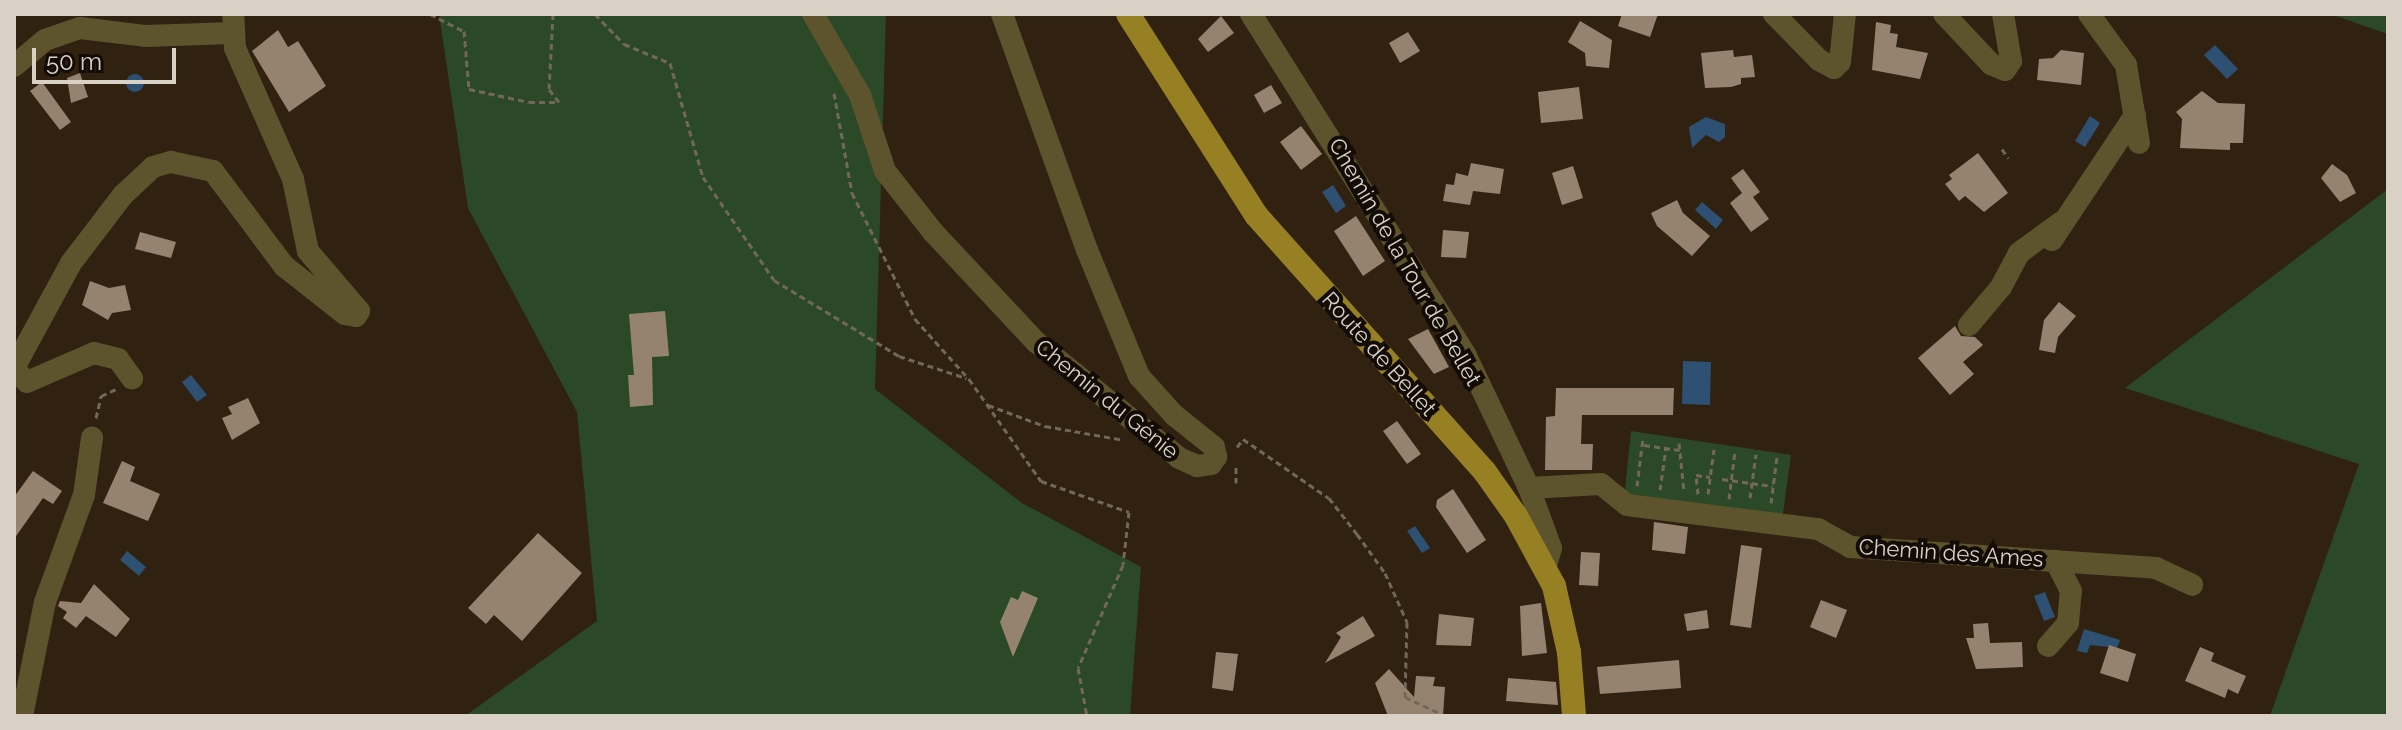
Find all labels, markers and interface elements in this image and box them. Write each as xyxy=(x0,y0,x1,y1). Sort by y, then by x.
scale bar xyxy=(36,32,180,82)
text: 50 m xyxy=(46,47,102,76)
street label: Chemin de la Tour de Bellet xyxy=(1323,133,1487,391)
street label: Route de Bellet xyxy=(1316,287,1442,421)
street label: Chemin du Génie xyxy=(1030,333,1184,465)
street label: Chemin des Ames xyxy=(1857,533,2045,573)

